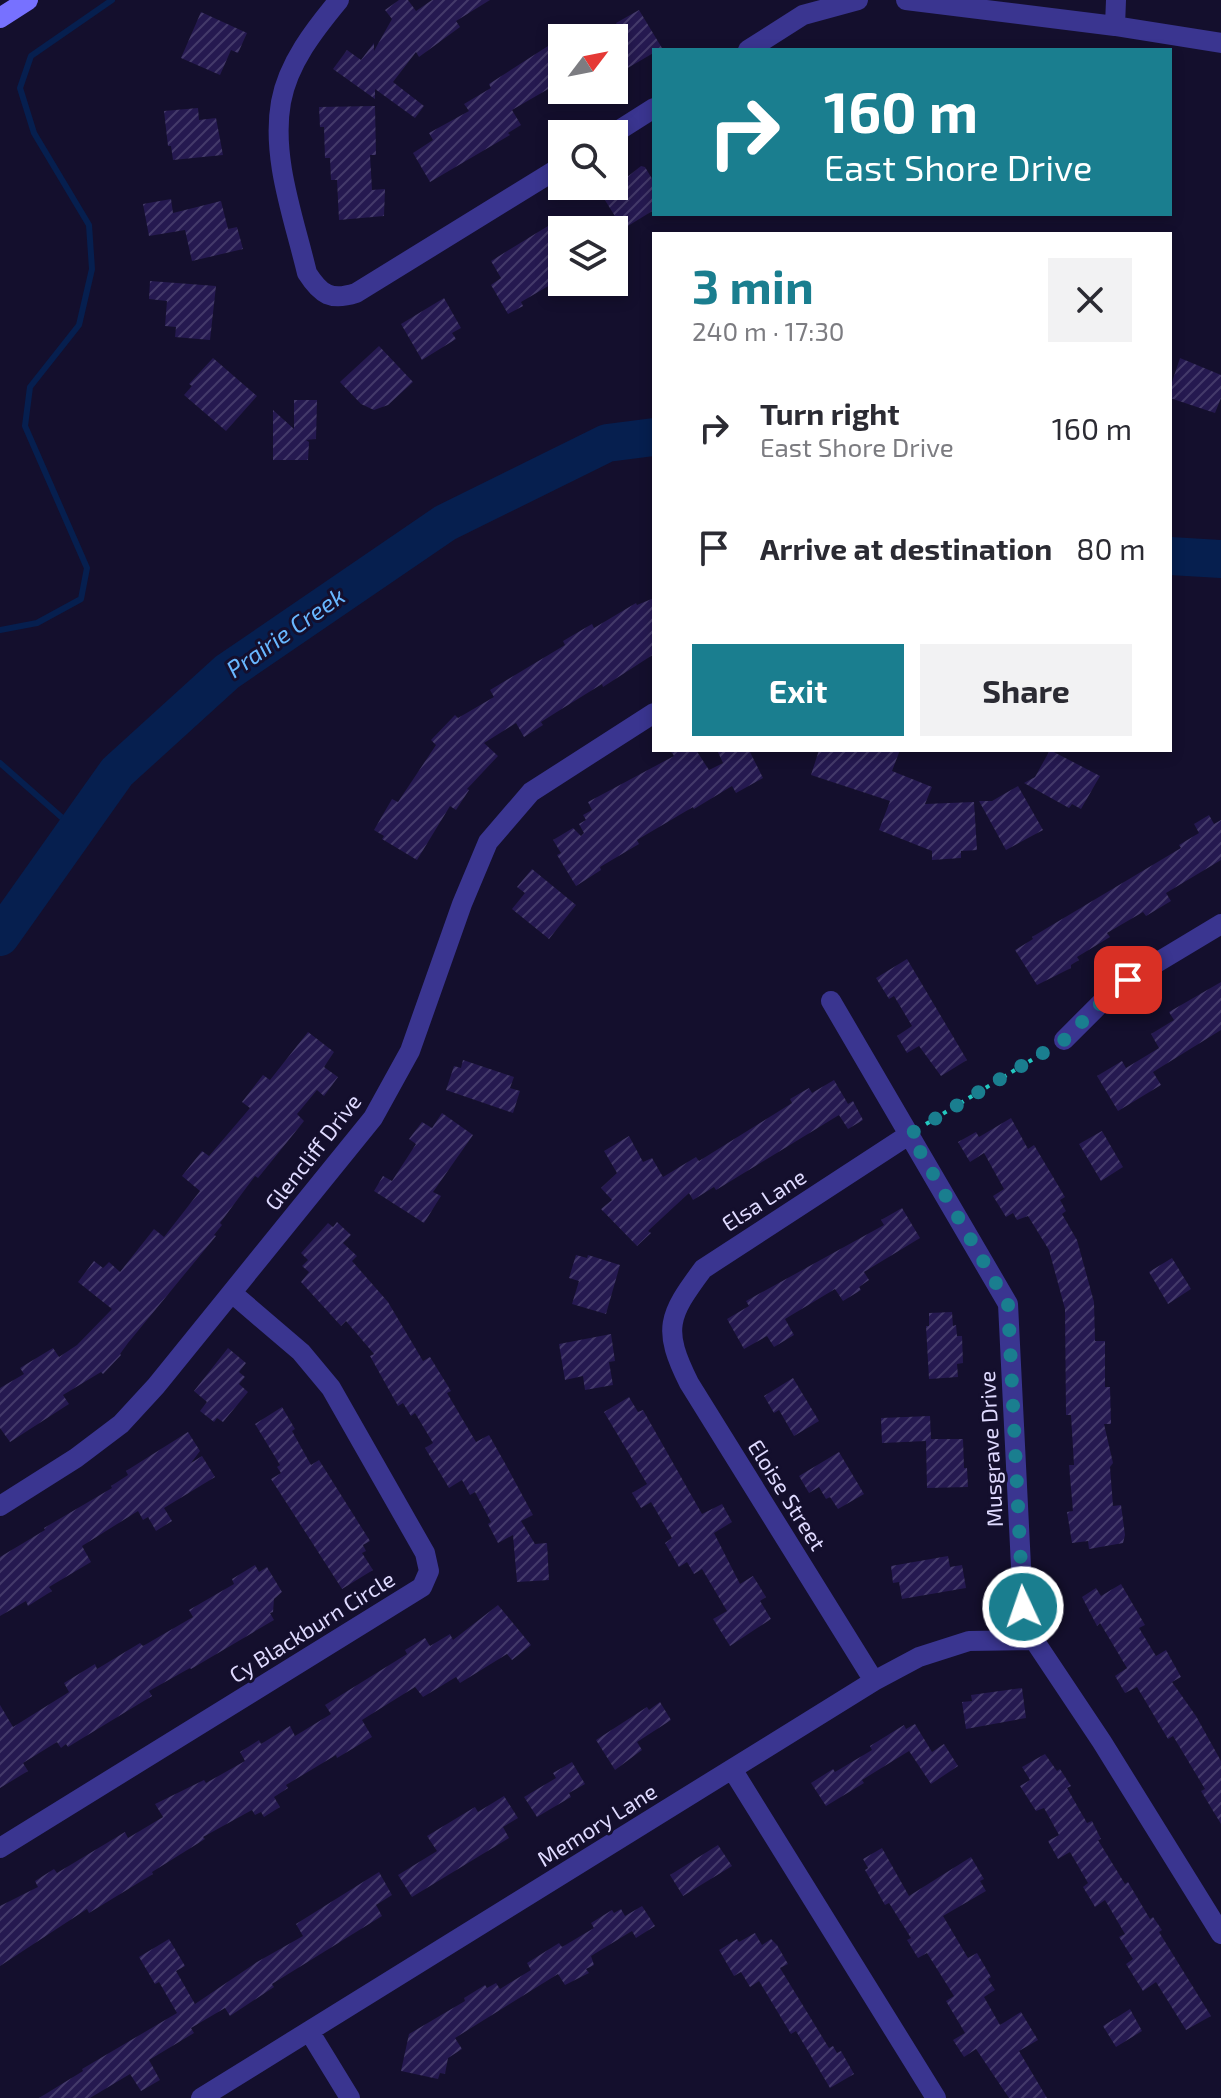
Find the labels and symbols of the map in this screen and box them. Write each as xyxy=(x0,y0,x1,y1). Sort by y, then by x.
north arrow xyxy=(548,24,628,104)
water label: Prairie Creek xyxy=(220,580,350,683)
pin xyxy=(1094,946,1162,1014)
street label: Glencliff Drive xyxy=(259,1088,366,1215)
street label: Elsa Lane xyxy=(717,1162,810,1236)
street label: Musgrave Drive xyxy=(973,1370,1007,1528)
street label: Eloise Street xyxy=(743,1434,832,1555)
street label: Cy Blackburn Circle xyxy=(224,1565,399,1687)
position arrow xyxy=(981,1565,1065,1649)
street label: Memory Lane xyxy=(532,1777,661,1871)

